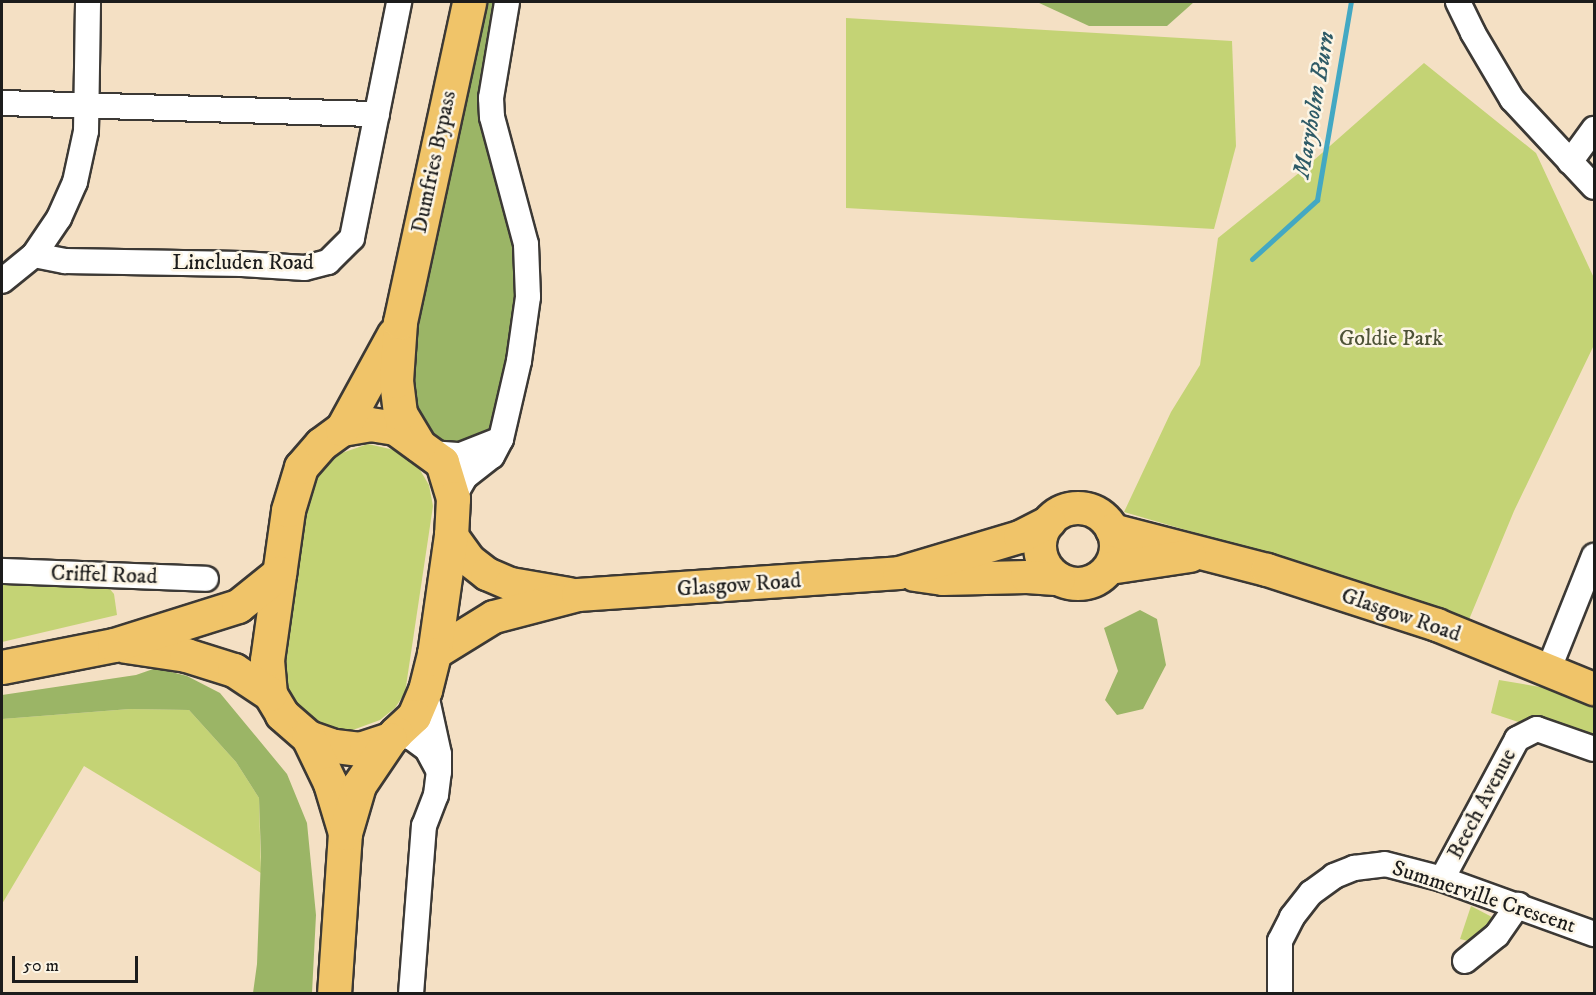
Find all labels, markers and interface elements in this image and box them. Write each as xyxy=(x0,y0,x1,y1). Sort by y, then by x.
water label: Maryholm Burn xyxy=(1288,29,1342,181)
street label: Dumfries Bypass xyxy=(406,88,462,236)
street label: Lincluden Road xyxy=(172,250,314,276)
park label: Goldie Park xyxy=(1339,326,1443,352)
street label: Criffel Road xyxy=(50,560,158,590)
street label: Glasgow Road xyxy=(676,567,802,603)
street label: Glasgow Road xyxy=(1338,582,1464,648)
street label: Beech Avenue xyxy=(1442,744,1522,864)
street label: Summerville Crescent xyxy=(1389,855,1579,939)
scale bar xyxy=(15,944,141,982)
text: 50 m xyxy=(23,955,59,977)

